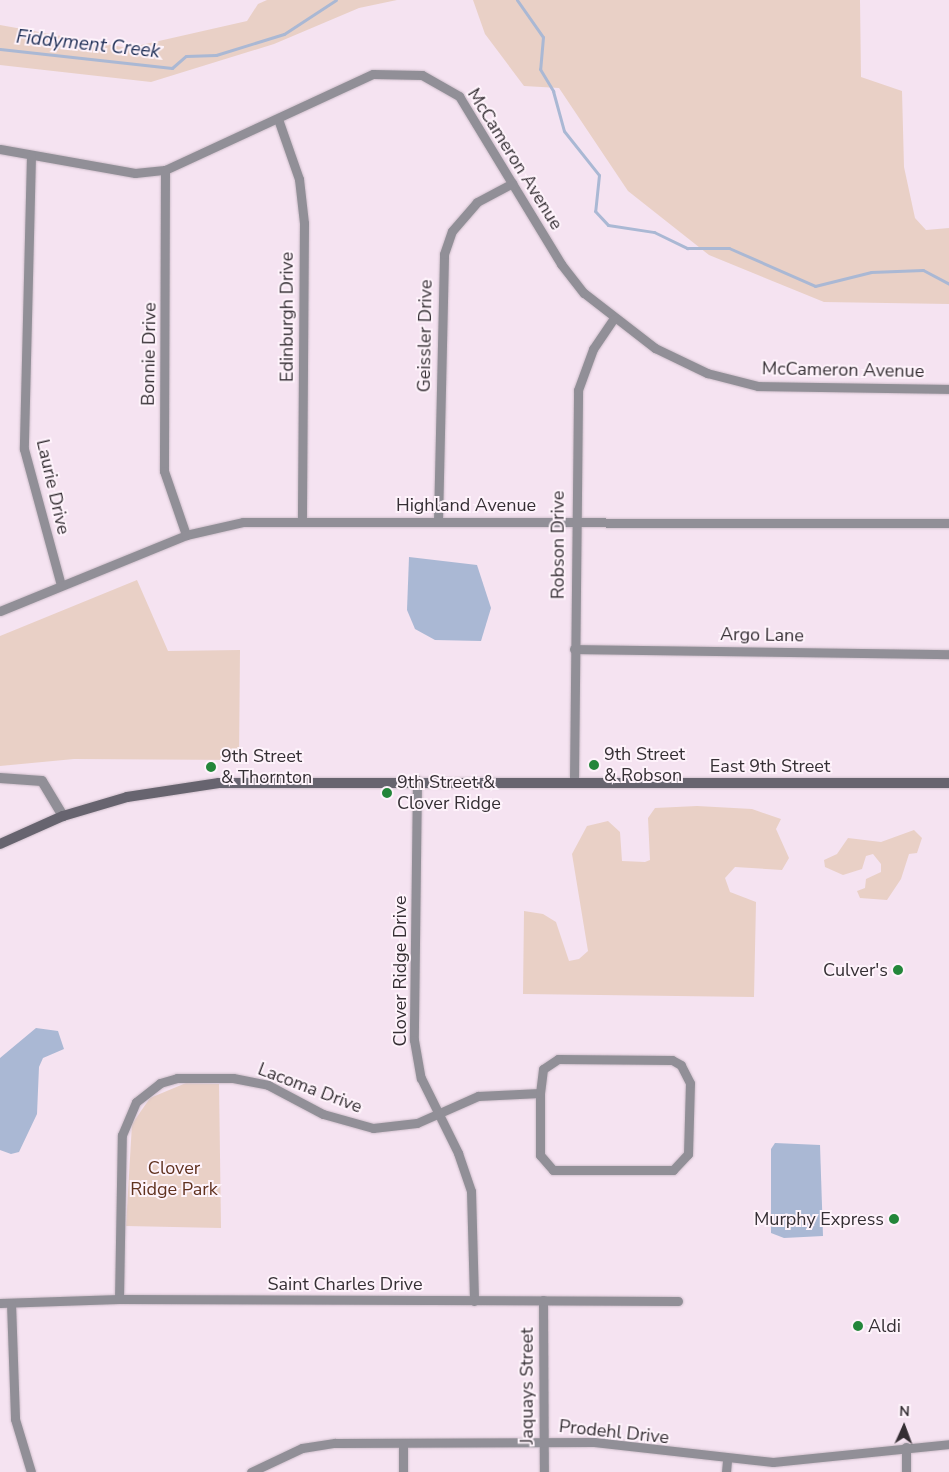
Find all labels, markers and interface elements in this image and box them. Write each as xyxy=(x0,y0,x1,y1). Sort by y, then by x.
water label: Fiddyment Creek xyxy=(15,26,161,64)
street label: McCameron Avenue xyxy=(463,84,567,234)
street label: Edinburgh Drive xyxy=(276,252,298,382)
street label: Geissler Drive xyxy=(413,279,437,393)
street label: Bonnie Drive xyxy=(137,302,161,406)
street label: McCameron Avenue xyxy=(762,358,924,382)
street label: Laurie Drive xyxy=(32,437,74,537)
street label: Robson Drive xyxy=(547,491,569,599)
street label: Highland Avenue xyxy=(396,494,536,516)
street label: Argo Lane xyxy=(720,623,804,647)
place label: 9th Street & Robson xyxy=(604,744,685,786)
place label: 9th Street & Thornton xyxy=(221,746,312,789)
street label: East 9th Street xyxy=(710,755,830,777)
marker: 9th Street & Robson xyxy=(588,759,600,771)
marker: 9th Street & Thornton xyxy=(205,761,217,773)
place label: 9th Street & Clover Ridge xyxy=(397,772,501,814)
marker: 9th Street & Clover Ridge xyxy=(381,787,393,799)
street label: Clover Ridge Drive xyxy=(389,895,411,1047)
place label: Culver's xyxy=(823,959,888,981)
marker: Culver's xyxy=(892,964,904,976)
street label: Lacoma Drive xyxy=(255,1058,365,1118)
park label: Clover Ridge Park xyxy=(130,1158,218,1200)
place label: Murphy Express xyxy=(754,1208,884,1230)
marker: Murphy Express xyxy=(888,1213,900,1225)
street label: Saint Charles Drive xyxy=(267,1273,423,1295)
place label: Aldi xyxy=(868,1315,901,1337)
marker: Aldi xyxy=(852,1320,864,1332)
street label: Jaquays Street xyxy=(516,1328,538,1444)
north arrow xyxy=(879,1402,929,1452)
text: N xyxy=(899,1402,910,1421)
street label: Prodehl Drive xyxy=(558,1415,670,1449)

